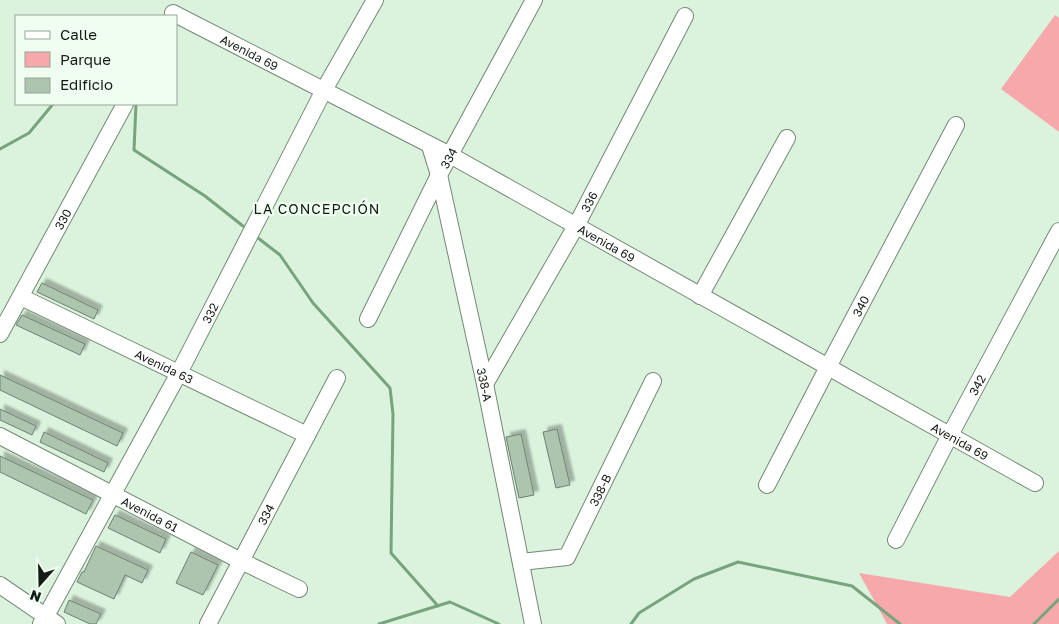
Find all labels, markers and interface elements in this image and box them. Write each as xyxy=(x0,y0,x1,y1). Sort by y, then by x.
legend xyxy=(15,15,178,105)
text: Calle xyxy=(60,25,97,43)
street label: Avenida 69 xyxy=(218,31,281,73)
text: Parque xyxy=(60,50,111,68)
text: Edificio xyxy=(60,75,113,93)
street label: 334 xyxy=(437,145,460,171)
street label: 336 xyxy=(577,189,600,214)
district label: LA CONCEPCIÓN xyxy=(254,200,380,217)
street label: 330 xyxy=(51,206,74,232)
street label: Avenida 69 xyxy=(576,221,638,265)
street label: 340 xyxy=(849,293,872,319)
street label: 332 xyxy=(198,300,221,326)
street label: Avenida 63 xyxy=(133,346,196,387)
street label: 338-A xyxy=(474,366,496,403)
street label: 342 xyxy=(965,372,988,398)
street label: Avenida 69 xyxy=(929,419,991,463)
street label: 338-B xyxy=(586,471,614,508)
street label: Avenida 61 xyxy=(119,493,181,535)
street label: 334 xyxy=(254,501,277,527)
north arrow xyxy=(15,559,65,609)
text: N xyxy=(27,587,43,606)

